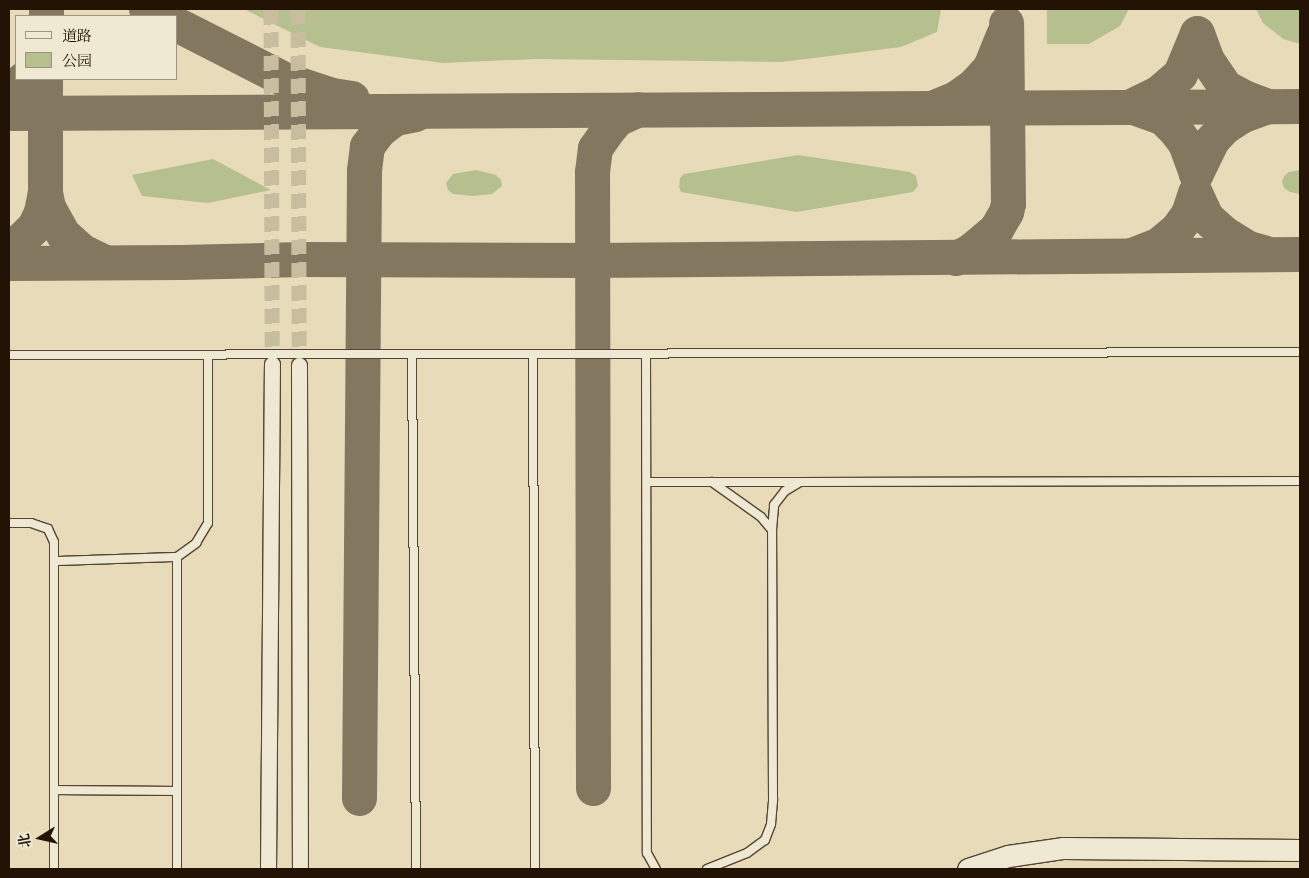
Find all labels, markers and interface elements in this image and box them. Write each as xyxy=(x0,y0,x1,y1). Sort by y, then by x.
legend xyxy=(15,15,178,80)
text: 道路 xyxy=(62,27,92,46)
text: 公园 xyxy=(62,52,92,71)
north arrow xyxy=(15,813,65,863)
text: 北 xyxy=(15,832,35,849)

